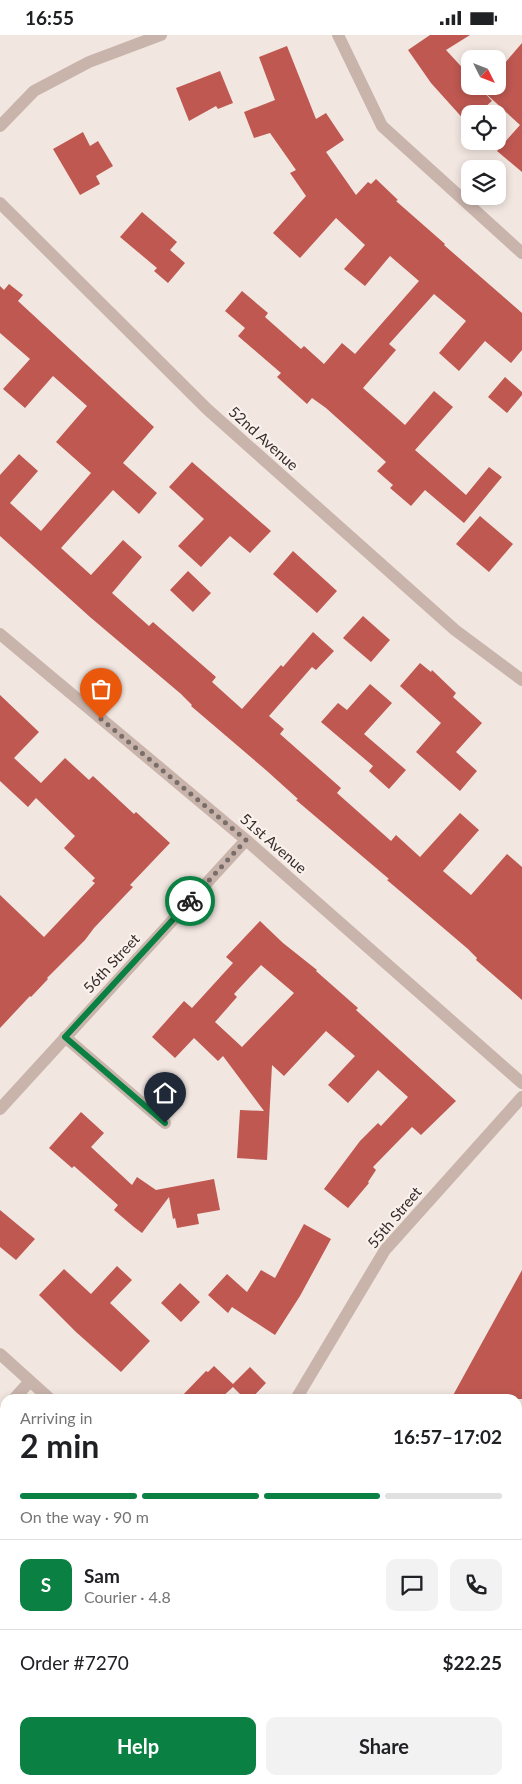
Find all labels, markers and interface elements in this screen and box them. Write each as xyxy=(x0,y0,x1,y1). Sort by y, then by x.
text: 16:55 xyxy=(25,6,74,29)
north arrow xyxy=(461,50,506,95)
map controls xyxy=(461,50,506,205)
button: locate xyxy=(461,105,506,150)
button: layers xyxy=(461,160,506,205)
street label: 52nd Avenue xyxy=(226,402,302,474)
pin xyxy=(80,668,122,719)
icon: bag xyxy=(87,675,115,703)
street label: 51st Avenue xyxy=(237,809,311,877)
courier xyxy=(165,876,215,926)
icon: bike xyxy=(176,887,204,915)
street label: 56th Street xyxy=(79,929,143,996)
pin xyxy=(144,1072,186,1123)
icon: home xyxy=(151,1079,179,1107)
street label: 55th Street xyxy=(363,1182,425,1251)
text: Arriving in xyxy=(20,1408,93,1427)
text: 16:57–17:02 xyxy=(393,1425,502,1448)
text: 2 min xyxy=(20,1426,99,1465)
text: On the way · 90 m xyxy=(20,1507,149,1526)
button: chat xyxy=(386,1559,438,1611)
button: phone xyxy=(450,1559,502,1611)
text: Sam xyxy=(84,1564,120,1587)
text: S xyxy=(41,1573,51,1596)
text: Courier · 4.8 xyxy=(84,1587,171,1606)
text: Order #7270 xyxy=(20,1651,129,1674)
text: $22.25 xyxy=(442,1651,502,1674)
button: Help xyxy=(20,1717,256,1775)
button: Share xyxy=(266,1717,502,1775)

